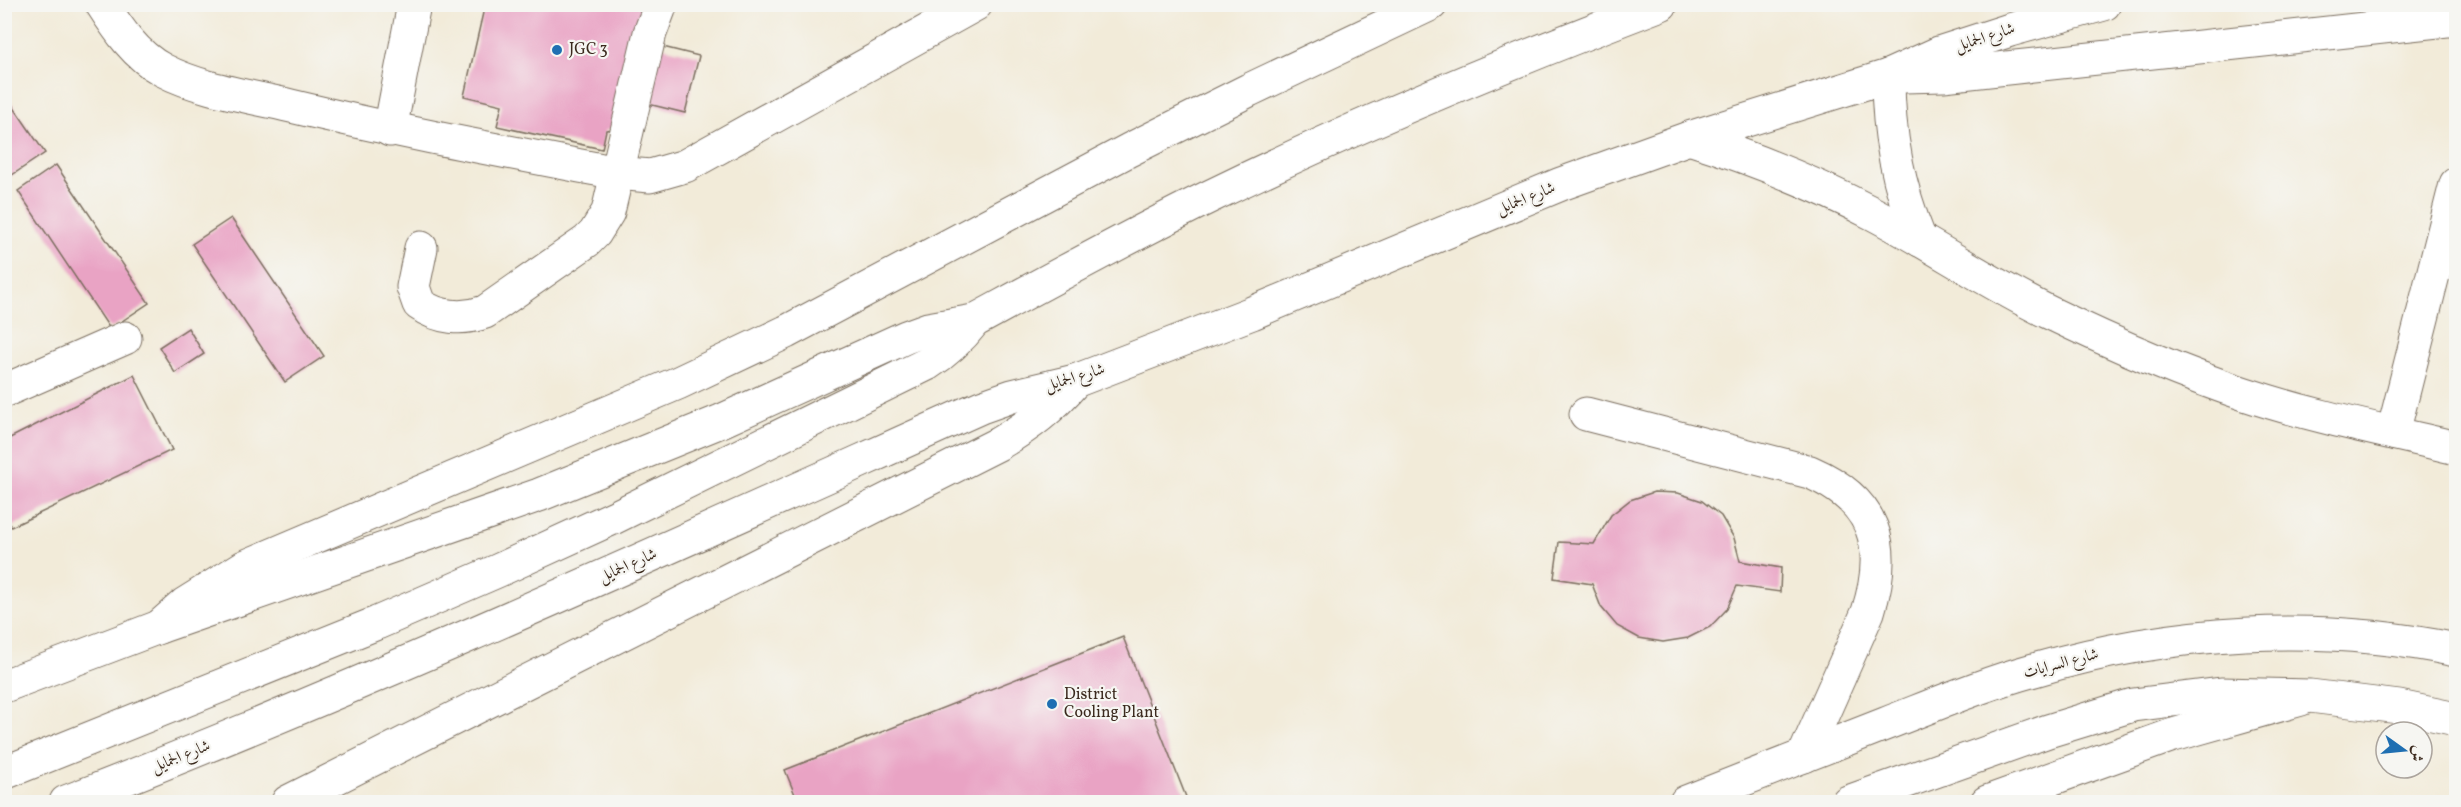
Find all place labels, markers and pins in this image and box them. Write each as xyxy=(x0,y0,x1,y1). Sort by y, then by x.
place label: JGC 3 xyxy=(569,39,608,61)
marker: JGC 3 xyxy=(550,43,564,57)
place label: District Cooling Plant xyxy=(1064,684,1159,724)
marker: District Cooling Plant xyxy=(1045,697,1059,711)

